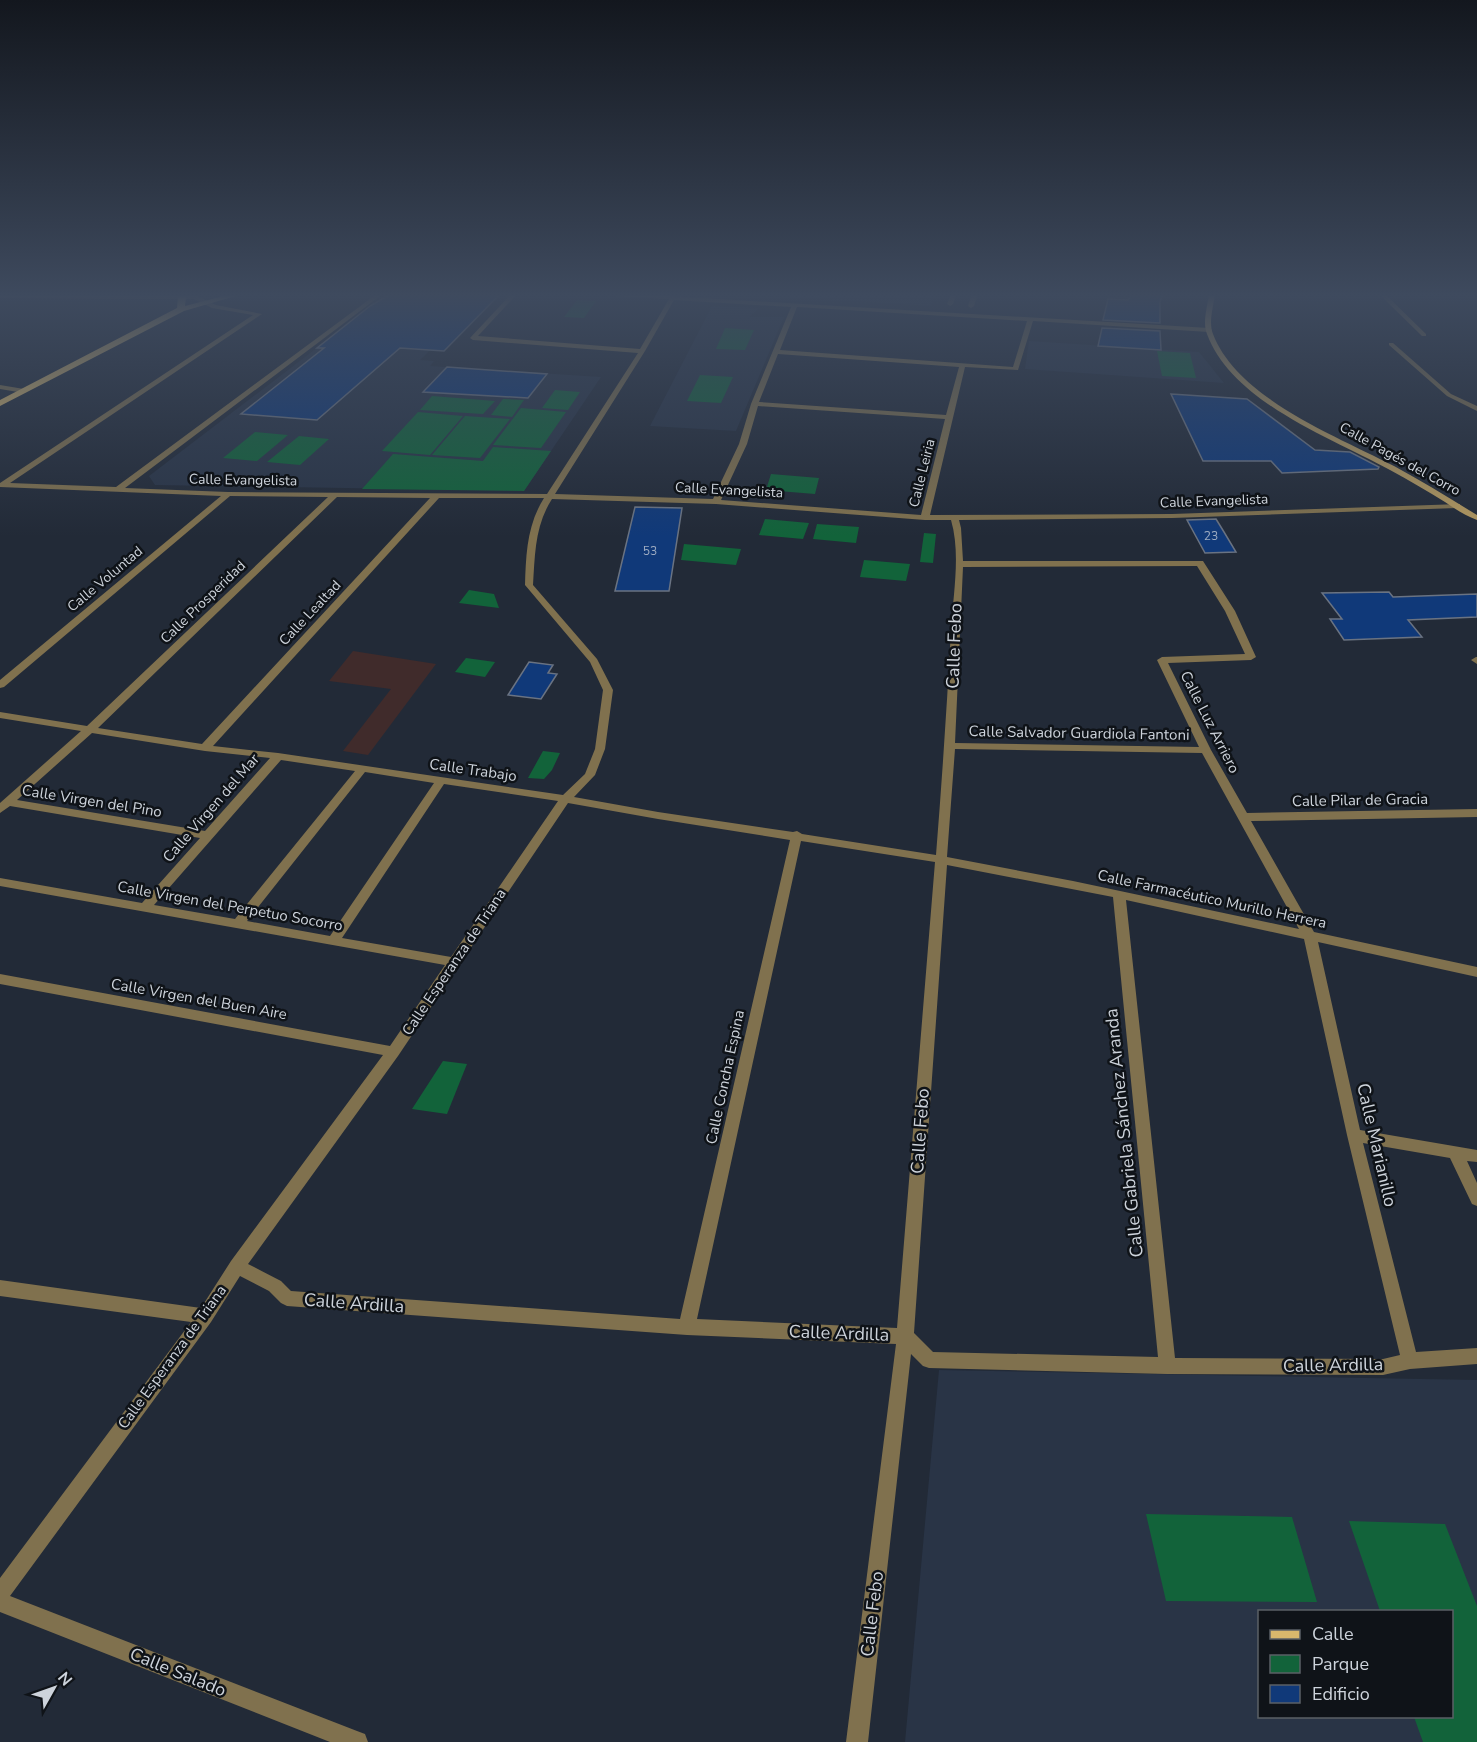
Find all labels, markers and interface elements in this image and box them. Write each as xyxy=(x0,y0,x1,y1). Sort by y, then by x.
street label: Calle Pagés del Corro xyxy=(1336,418,1464,500)
street label: Calle Leiria xyxy=(904,437,940,509)
street label: Calle Evangelista xyxy=(189,470,297,490)
street label: Calle Evangelista xyxy=(674,478,784,502)
street label: Calle Evangelista xyxy=(1160,490,1268,512)
house number: 23 xyxy=(1204,528,1218,544)
street label: Calle Voluntad xyxy=(63,542,147,616)
house number: 53 xyxy=(643,543,657,559)
street label: Calle Prosperidad xyxy=(156,556,250,648)
street label: Calle Lealtad xyxy=(275,576,345,650)
street label: Calle Febo xyxy=(941,603,967,689)
street label: Calle Luz Arriero xyxy=(1176,667,1244,777)
street label: Calle Salvador Guardiola Fantoni xyxy=(968,721,1190,745)
street label: Calle Virgen del Mar xyxy=(158,749,264,867)
street label: Calle Trabajo xyxy=(428,754,518,786)
street label: Calle Virgen del Pino xyxy=(21,780,163,822)
street label: Calle Pilar de Gracia xyxy=(1292,789,1428,811)
street label: Calle Farmacéutico Murillo Herrera xyxy=(1096,865,1328,933)
street label: Calle Virgen del Perpetuo Socorro xyxy=(116,876,344,936)
street label: Calle Esperanza de Triana xyxy=(397,885,511,1039)
street label: Calle Virgen del Buen Aire xyxy=(109,974,289,1024)
street label: Calle Gabriela Sánchez Aranda xyxy=(1099,1007,1149,1259)
street label: Calle Concha Espina xyxy=(701,1008,749,1146)
street label: Calle Marianillo xyxy=(1351,1081,1403,1209)
street label: Calle Febo xyxy=(905,1087,935,1175)
street label: Calle Esperanza de Triana xyxy=(113,1281,231,1433)
street label: Calle Ardilla xyxy=(303,1288,405,1318)
street label: Calle Ardilla xyxy=(788,1319,890,1347)
street label: Calle Ardilla xyxy=(1283,1352,1383,1378)
street label: Calle Febo xyxy=(855,1570,889,1658)
legend xyxy=(1258,1610,1453,1718)
text: Calle xyxy=(1312,1622,1354,1646)
street label: Calle Salado xyxy=(126,1642,230,1702)
text: Parque xyxy=(1312,1652,1369,1676)
north arrow xyxy=(24,1658,84,1718)
text: N xyxy=(52,1667,77,1691)
text: Edificio xyxy=(1312,1682,1370,1706)

